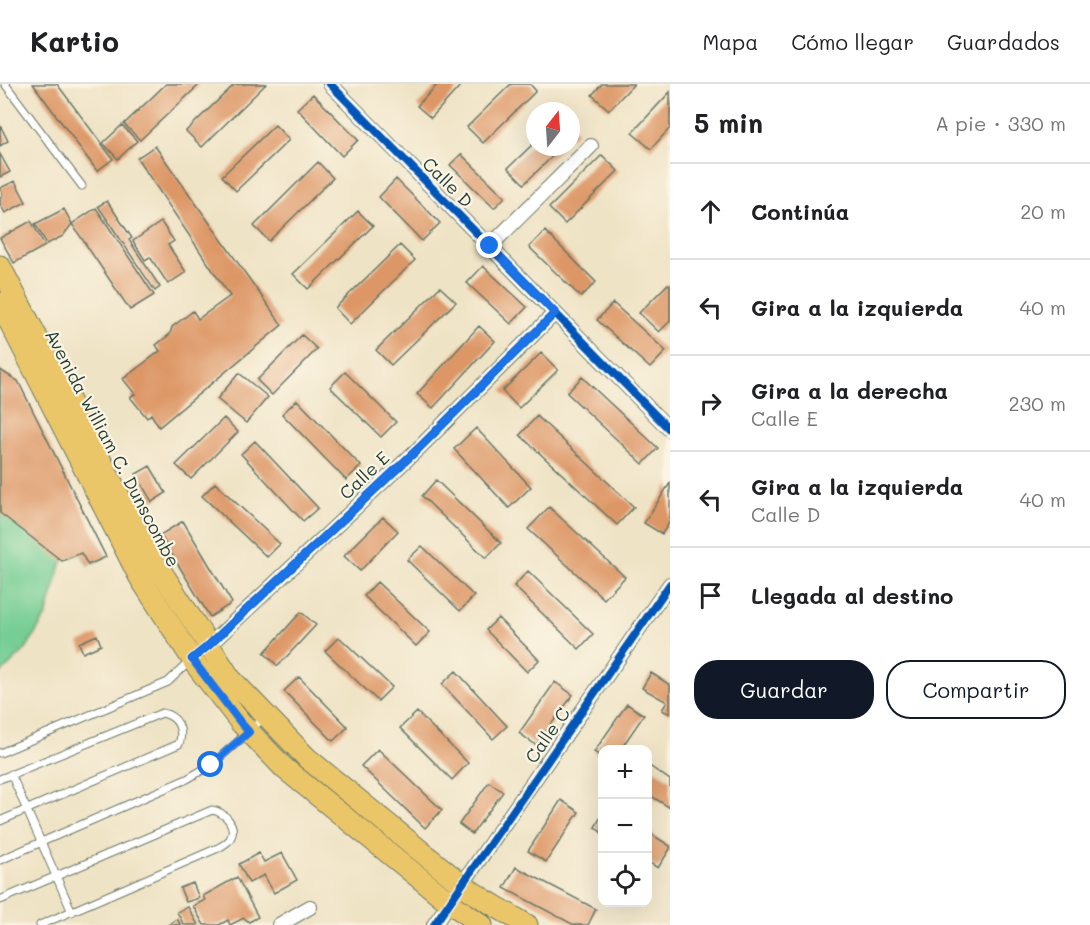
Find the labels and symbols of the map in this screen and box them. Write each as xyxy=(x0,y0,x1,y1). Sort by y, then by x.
north arrow xyxy=(526,102,580,156)
street label: Calle D xyxy=(417,151,479,213)
route end xyxy=(476,232,502,258)
street label: Avenida William C. Dunscombe xyxy=(40,325,186,571)
street label: Calle E xyxy=(334,446,394,504)
street label: Calle C xyxy=(519,702,575,768)
route start xyxy=(197,751,223,777)

